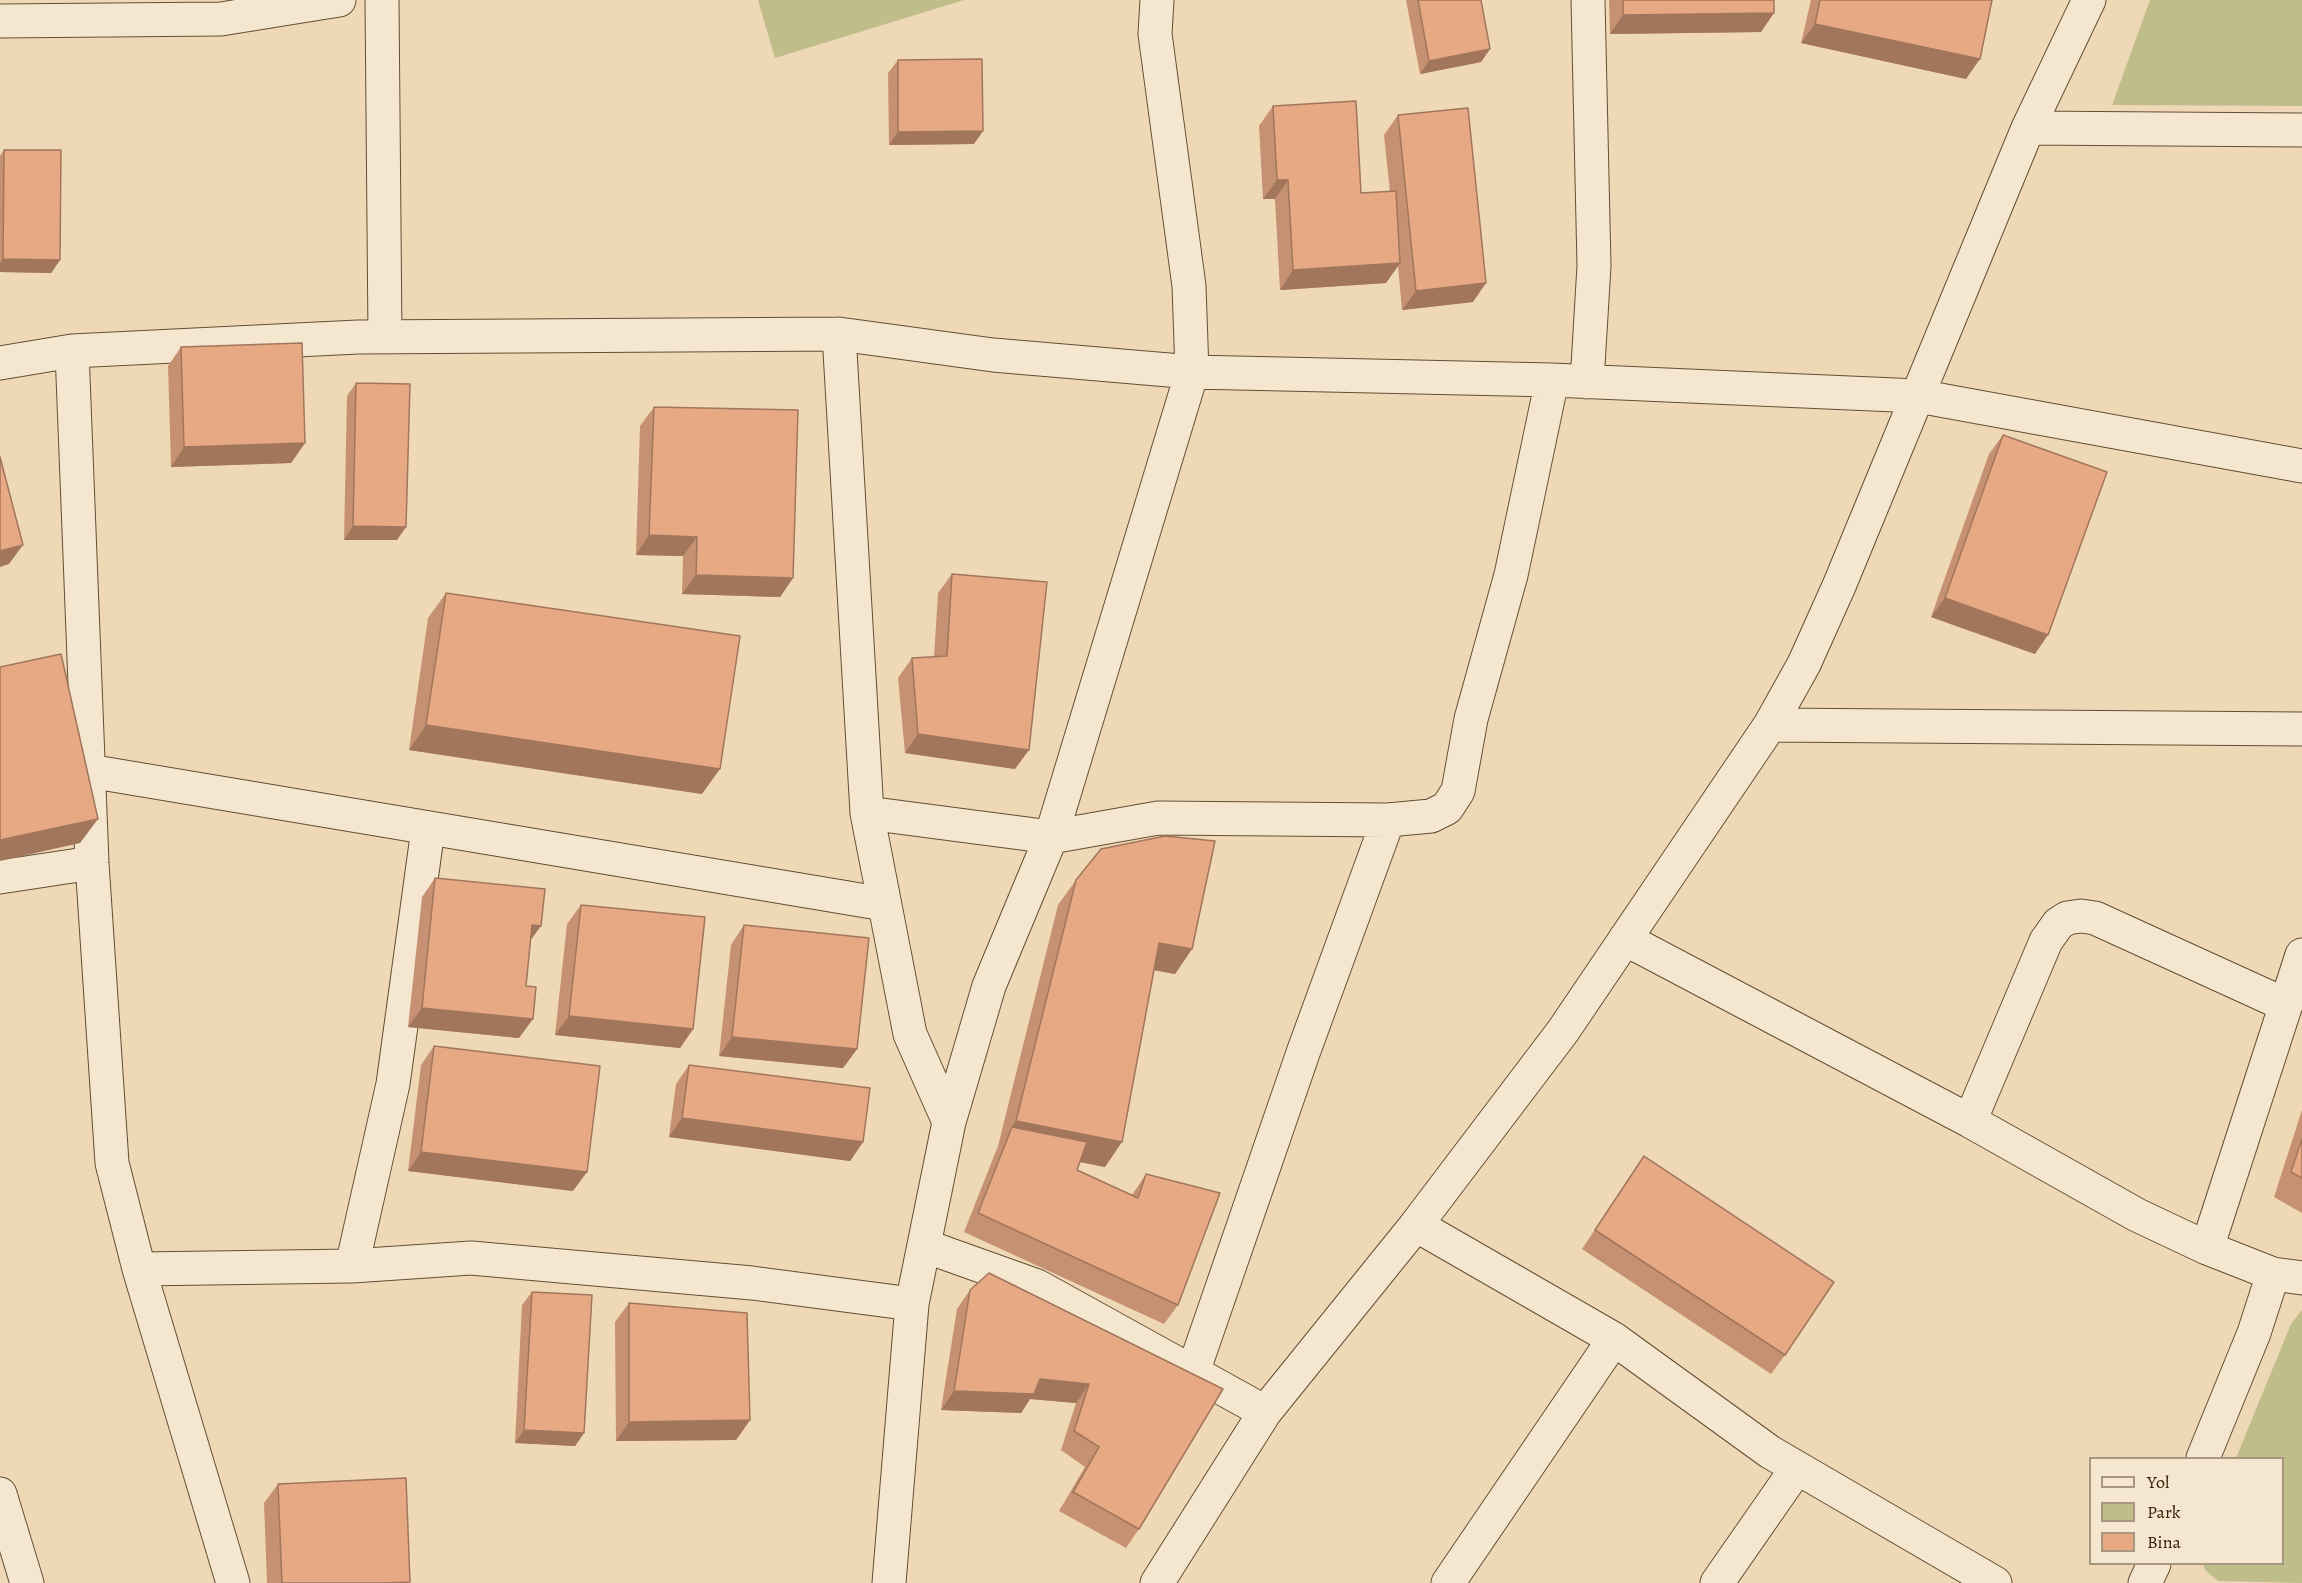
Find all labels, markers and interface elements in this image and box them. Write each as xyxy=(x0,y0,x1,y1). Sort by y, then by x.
legend xyxy=(2089,1457,2284,1565)
text: Yol xyxy=(2147,1470,2169,1494)
text: Park xyxy=(2147,1500,2181,1524)
text: Bina xyxy=(2147,1530,2181,1554)

